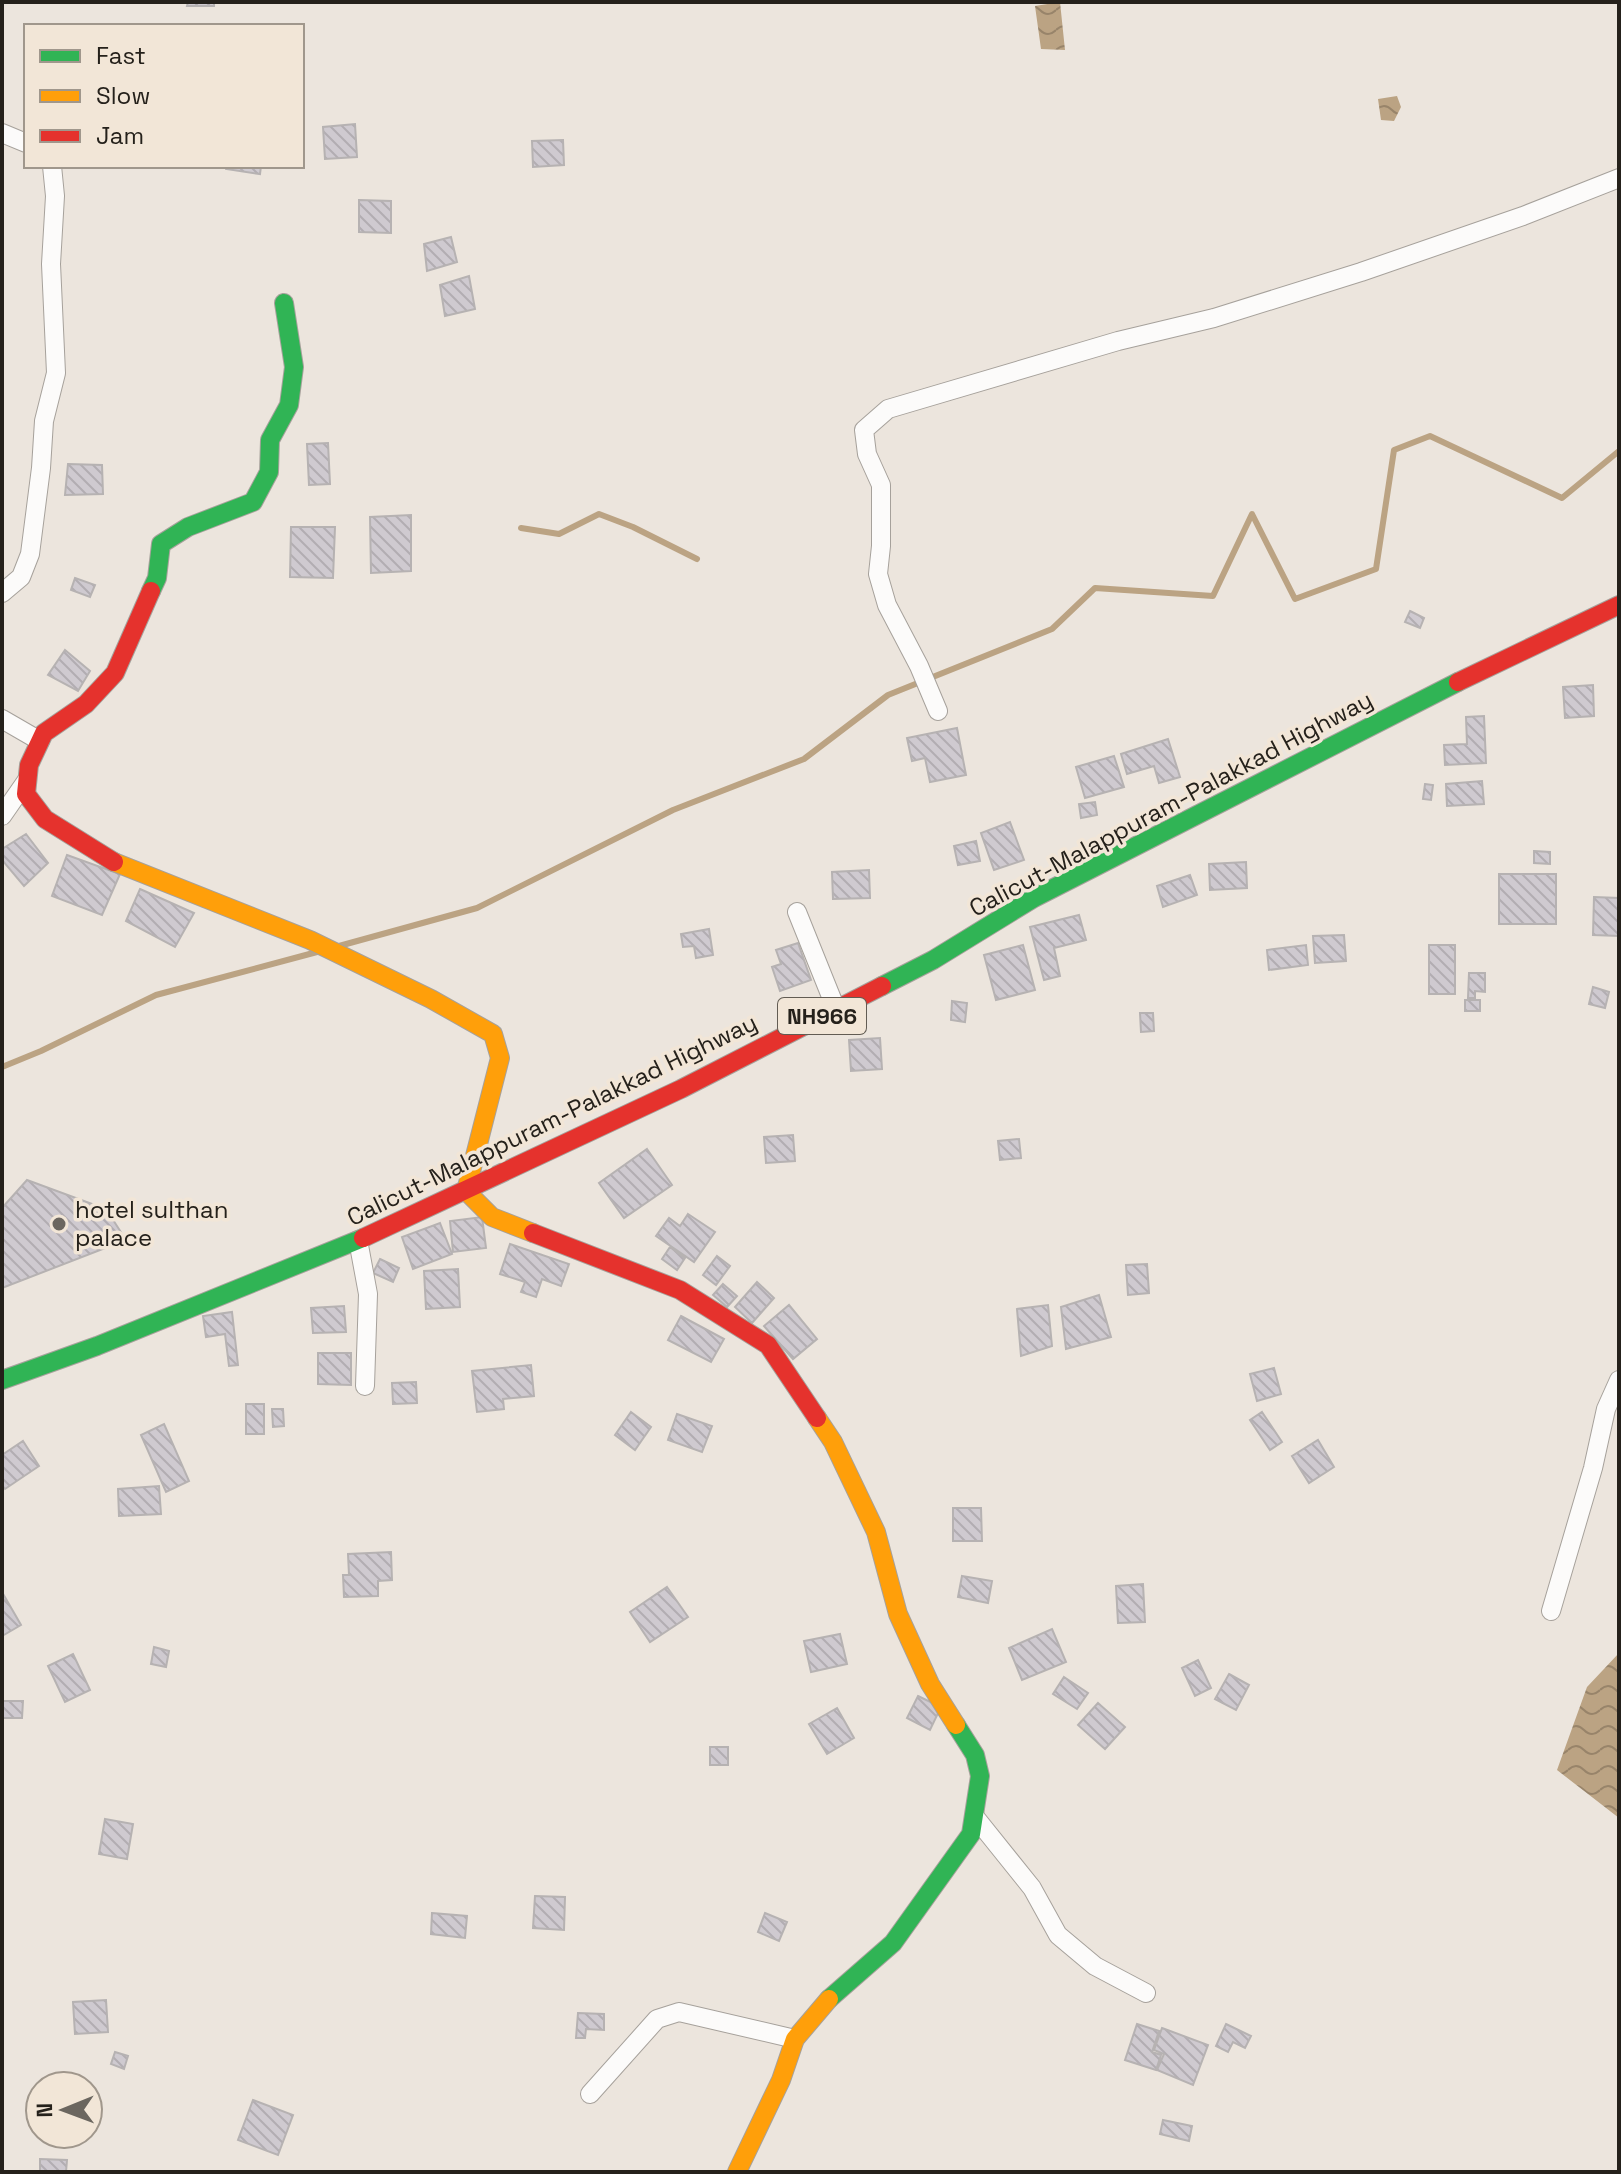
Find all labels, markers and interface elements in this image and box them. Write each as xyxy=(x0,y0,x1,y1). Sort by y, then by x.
legend xyxy=(24,24,304,168)
text: Fast xyxy=(96,40,146,71)
text: Slow xyxy=(96,80,150,111)
text: Jam xyxy=(96,120,144,151)
street label: Calicut-Malappuram-Palakkad Highway xyxy=(964,684,1378,923)
road number: NH966 xyxy=(778,998,866,1034)
street label: Calicut-Malappuram-Palakkad Highway xyxy=(342,1006,762,1233)
place label: hotel sulthan palace xyxy=(75,1194,228,1253)
marker: hotel sulthan palace xyxy=(50,1215,68,1233)
north arrow xyxy=(24,2070,104,2150)
text: N xyxy=(30,2103,58,2118)

